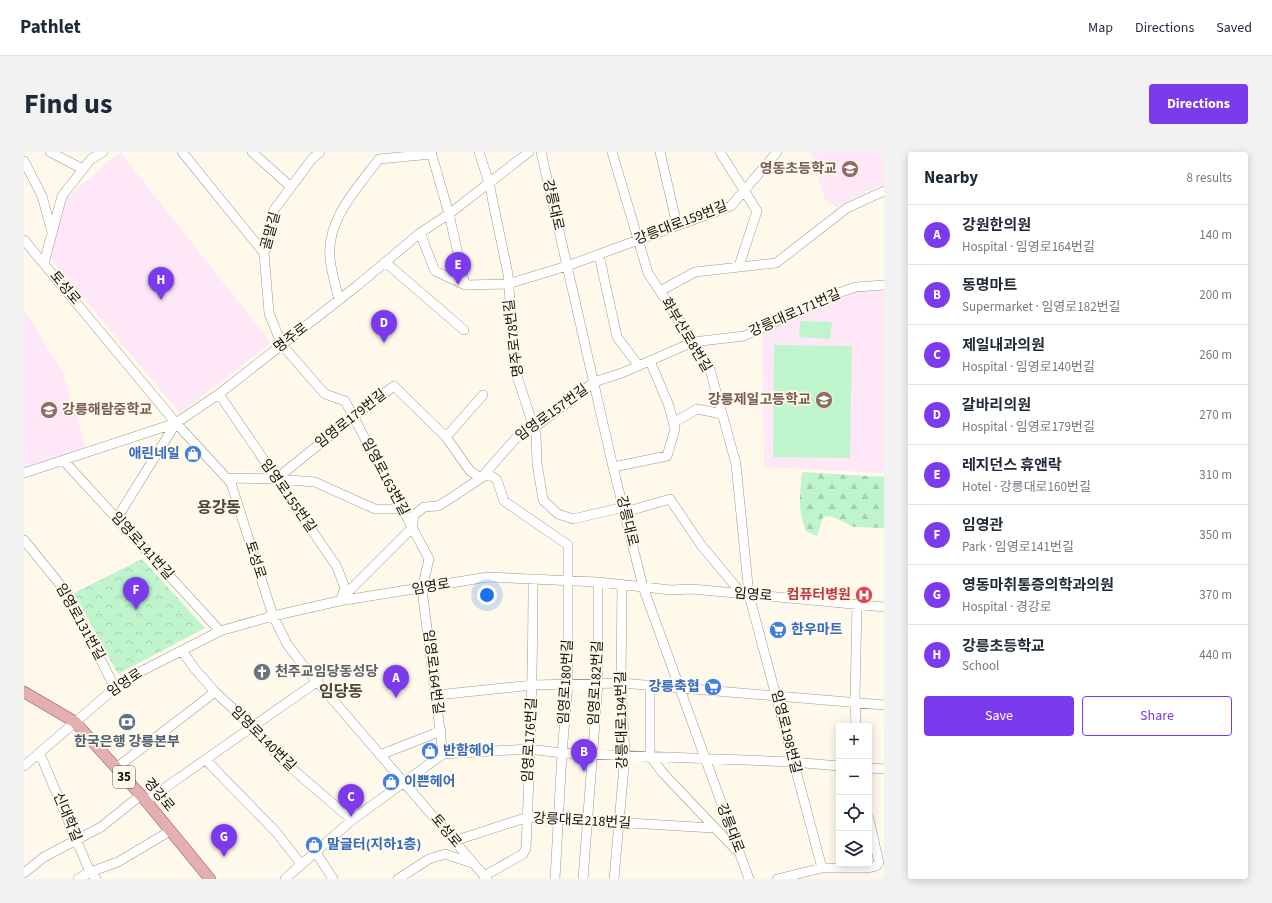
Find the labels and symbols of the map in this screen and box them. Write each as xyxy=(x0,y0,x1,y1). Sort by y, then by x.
place label: 영동초등학교 xyxy=(760,159,837,179)
school or university icon: 영동초등학교 xyxy=(840,159,860,179)
street label: 강릉대로 xyxy=(537,178,569,232)
street label: 강릉대로159번길 xyxy=(632,196,730,250)
street label: 골말길 xyxy=(256,210,286,252)
pin: E xyxy=(445,252,471,285)
street label: 토성로 xyxy=(45,267,85,309)
pin: H xyxy=(148,267,174,300)
street label: 강릉대로171번길 xyxy=(746,284,844,342)
street label: 화부산로8번길 xyxy=(656,294,716,376)
street label: 명주로78번길 xyxy=(499,298,529,378)
pin: D xyxy=(371,310,397,343)
street label: 명주로 xyxy=(270,318,312,358)
street label: 임영로157번길 xyxy=(512,380,592,446)
street label: 임영로179번길 xyxy=(311,385,391,453)
place label: 강릉제일고등학교 xyxy=(708,390,811,410)
school or university icon: 강릉제일고등학교 xyxy=(814,390,834,410)
school or university icon: 강릉해람중학교 xyxy=(39,400,59,420)
place label: 강릉해람중학교 xyxy=(62,400,152,420)
street label: 임영로163번길 xyxy=(356,435,414,519)
place label: 애린네일 xyxy=(128,444,180,464)
shop icon: 애린네일 xyxy=(183,444,203,464)
street label: 임영로155번길 xyxy=(255,455,321,537)
street label: 강릉대로 xyxy=(611,494,643,549)
district label: 용강동 xyxy=(197,497,241,519)
street label: 임영로141번길 xyxy=(106,508,178,584)
street label: 토성로 xyxy=(240,539,271,582)
street label: 임영로 xyxy=(410,574,452,600)
pin: F xyxy=(123,577,149,610)
street label: 임영로131번길 xyxy=(51,580,109,664)
street label: 임영로 xyxy=(733,583,773,607)
your location xyxy=(477,585,497,605)
place label: 컴퓨터병원 xyxy=(787,585,851,605)
hospital icon: 컴퓨터병원 xyxy=(854,585,874,605)
supermarket icon: 한우마트 xyxy=(768,620,788,640)
place label: 한우마트 xyxy=(791,620,843,640)
street label: 임영로164번길 xyxy=(418,628,448,716)
street label: 임영로180번길 xyxy=(554,639,578,725)
street label: 임영로182번길 xyxy=(584,640,608,726)
church icon: 천주교임당동성당 xyxy=(252,662,272,682)
place label: 천주교임당동성당 xyxy=(275,662,378,682)
street label: 임영로 xyxy=(103,664,147,702)
pin: A xyxy=(383,665,409,698)
street label: 강릉대로194번길 xyxy=(611,671,633,769)
place label: 강릉축협 xyxy=(648,677,700,697)
supermarket icon: 강릉축협 xyxy=(703,677,723,697)
district label: 임당동 xyxy=(319,681,363,703)
street label: 임영로198번길 xyxy=(766,688,806,776)
street label: 임영로176번길 xyxy=(518,697,542,783)
street label: 임영로140번길 xyxy=(226,702,300,776)
bank icon: 한국은행 강릉본부 xyxy=(117,712,137,732)
place label: 한국은행 강릉본부 xyxy=(74,732,180,752)
pin: B xyxy=(571,739,597,772)
shop icon: 반함헤어 xyxy=(420,741,440,761)
place label: 반함헤어 xyxy=(443,741,495,761)
road number: 35 xyxy=(113,766,135,788)
shop icon: 이쁜헤어 xyxy=(381,772,401,792)
place label: 이쁜헤어 xyxy=(404,772,456,792)
street label: 경강로 xyxy=(139,774,179,816)
pin: C xyxy=(338,784,364,817)
street label: 신대학길 xyxy=(48,789,86,845)
street label: 강릉대로 xyxy=(711,800,749,856)
street label: 강릉대로218번길 xyxy=(532,808,632,834)
street label: 토성로 xyxy=(426,810,466,852)
pin: G xyxy=(211,824,237,857)
shop icon: 말글터(지하1층) xyxy=(304,835,324,855)
place label: 말글터(지하1층) xyxy=(327,835,421,855)

